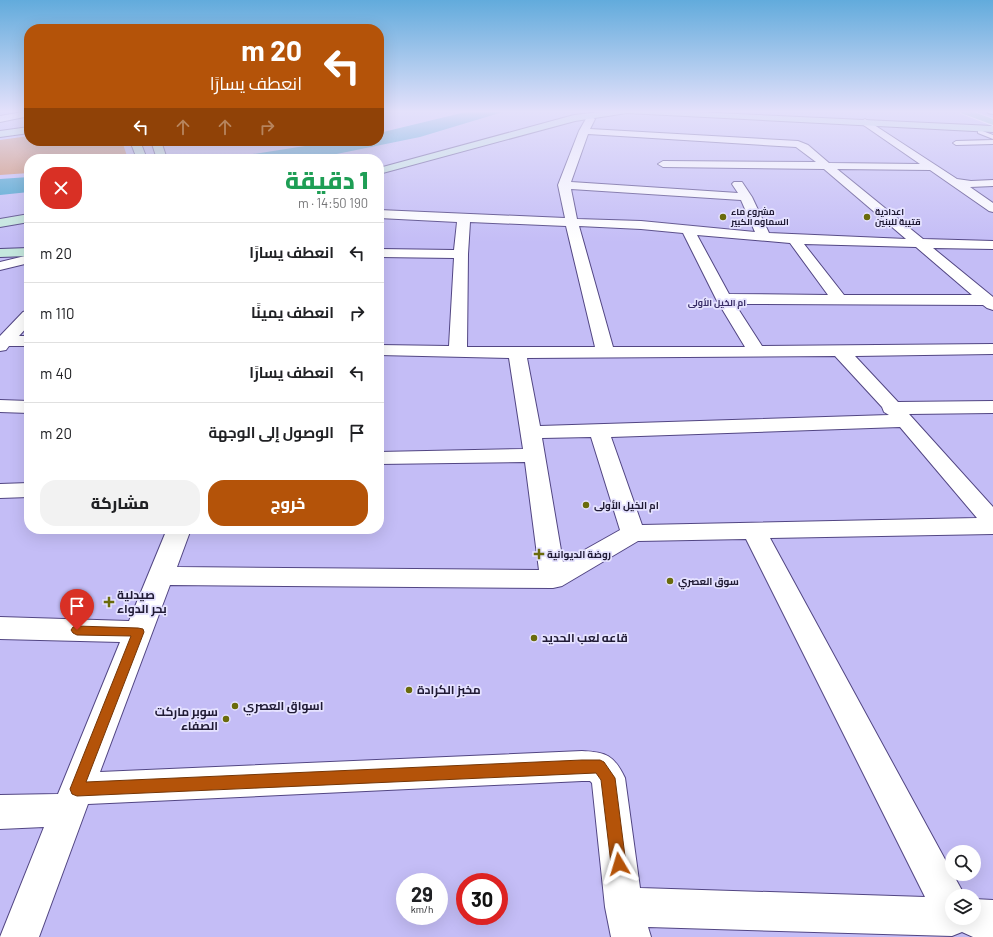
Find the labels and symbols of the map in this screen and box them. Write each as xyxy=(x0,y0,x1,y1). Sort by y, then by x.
place label: مشروع ماء السماوه الكبير xyxy=(730,206,789,228)
place label: اعدادية قتيبة للبنين xyxy=(875,206,921,228)
marker: مشروع ماء السماوه الكبير xyxy=(718,212,728,222)
marker: اعدادية قتيبة للبنين xyxy=(862,212,872,222)
district label: ام الخيل الأولى xyxy=(688,297,746,309)
place label: ام الخيل الأولى xyxy=(594,499,659,513)
marker: ام الخيل الأولى xyxy=(581,500,591,510)
place label: روضة الديوانية xyxy=(547,548,611,561)
marker: روضة الديوانية xyxy=(534,549,544,559)
place label: سوق العصري xyxy=(678,575,739,590)
marker: سوق العصري xyxy=(665,576,675,586)
place label: صيدلية بحر الدواء xyxy=(117,587,167,617)
pin xyxy=(60,589,94,630)
marker: صيدلية بحر الدواء xyxy=(104,597,114,607)
place label: قاعه لعب الحديد xyxy=(542,630,628,645)
marker: قاعه لعب الحديد xyxy=(529,633,539,643)
place label: مخبز الكرادة xyxy=(417,682,481,698)
marker: مخبز الكرادة xyxy=(404,685,414,695)
place label: اسواق العصري xyxy=(243,698,324,716)
marker: اسواق العصري xyxy=(230,701,240,711)
place label: سوبر ماركت الصفاء xyxy=(155,704,218,732)
marker: سوبر ماركت الصفاء xyxy=(221,714,231,724)
position arrow xyxy=(598,843,640,885)
speed limit sign: 30 xyxy=(456,873,508,925)

